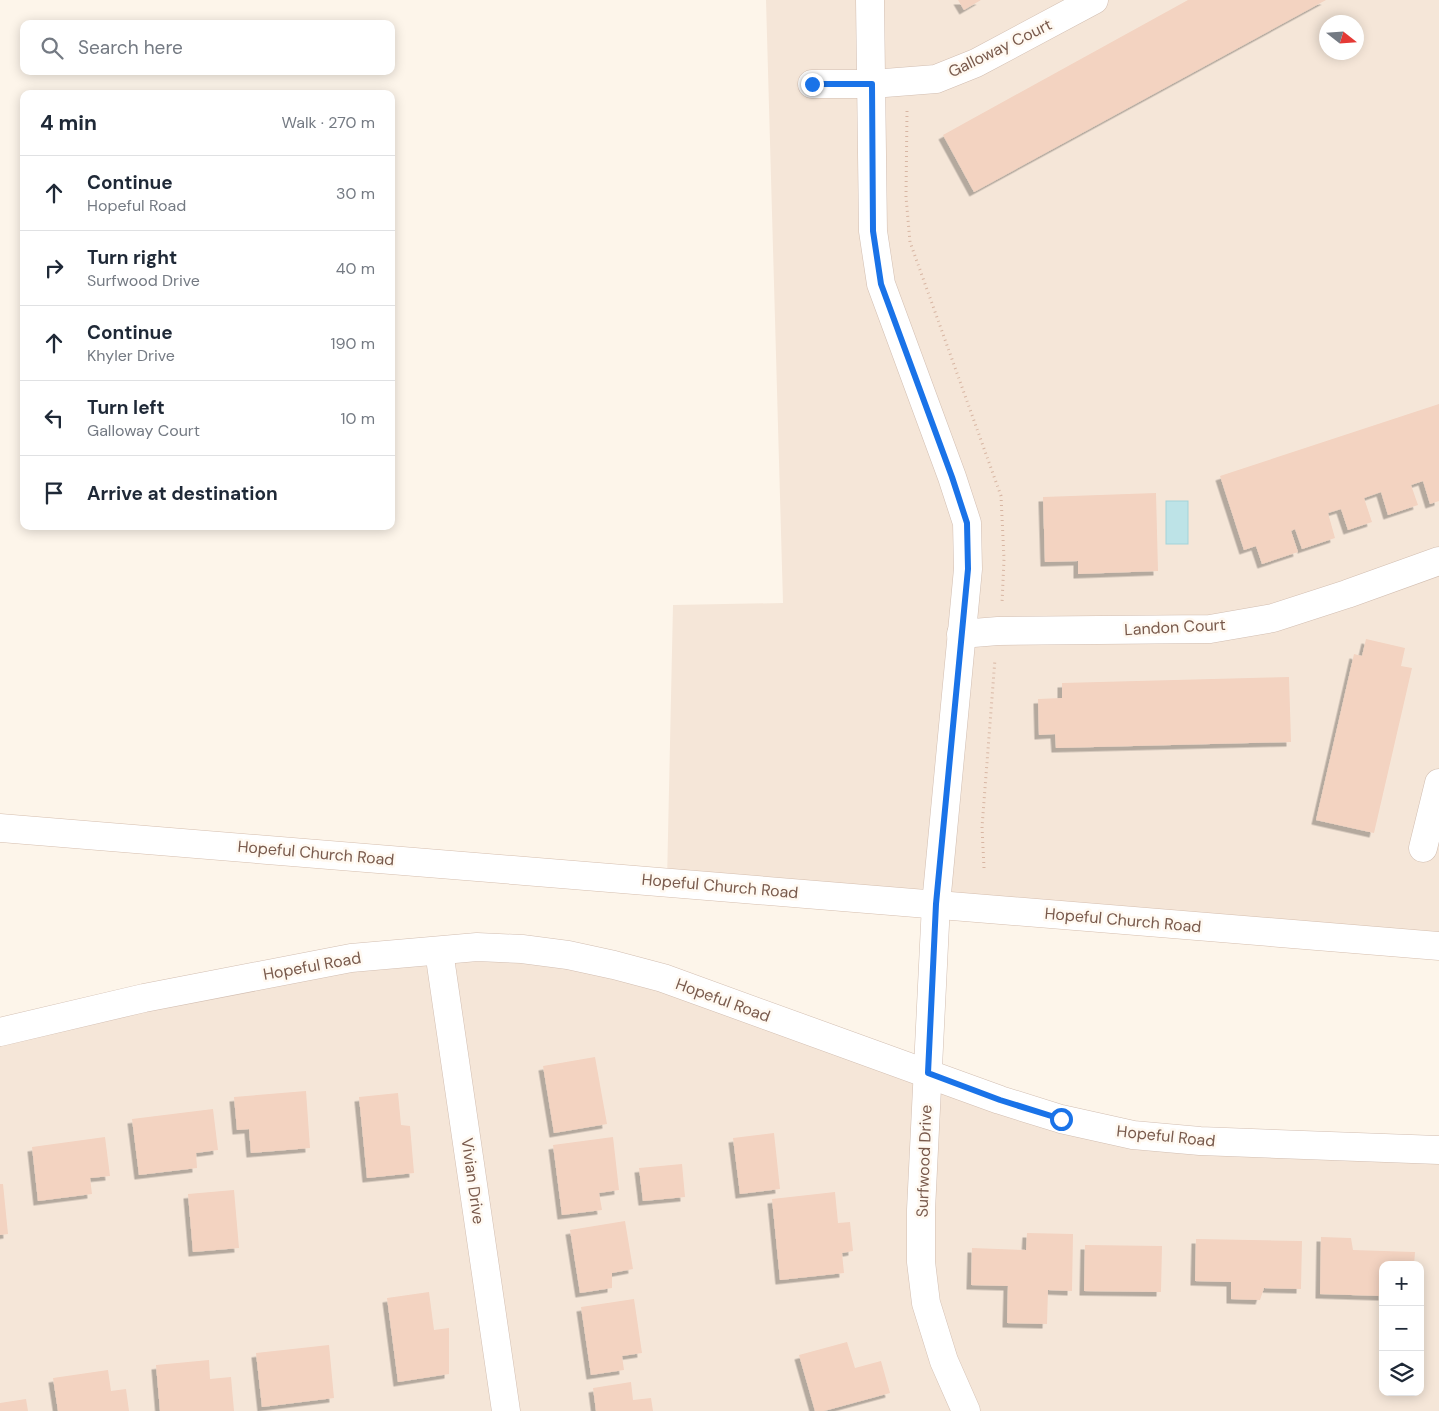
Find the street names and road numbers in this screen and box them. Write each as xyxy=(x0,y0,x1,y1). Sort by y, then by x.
street label: Galloway Court xyxy=(945,14,1055,82)
street label: Landon Court xyxy=(1124,614,1226,640)
street label: Hopeful Church Road xyxy=(237,836,395,870)
street label: Hopeful Church Road xyxy=(641,869,799,903)
street label: Hopeful Church Road xyxy=(1044,903,1202,937)
street label: Hopeful Road xyxy=(261,947,363,985)
street label: Hopeful Road xyxy=(673,973,773,1027)
street label: Surfwood Drive xyxy=(912,1104,936,1218)
street label: Hopeful Road xyxy=(1116,1120,1216,1152)
street label: Vivian Drive xyxy=(457,1137,489,1225)

